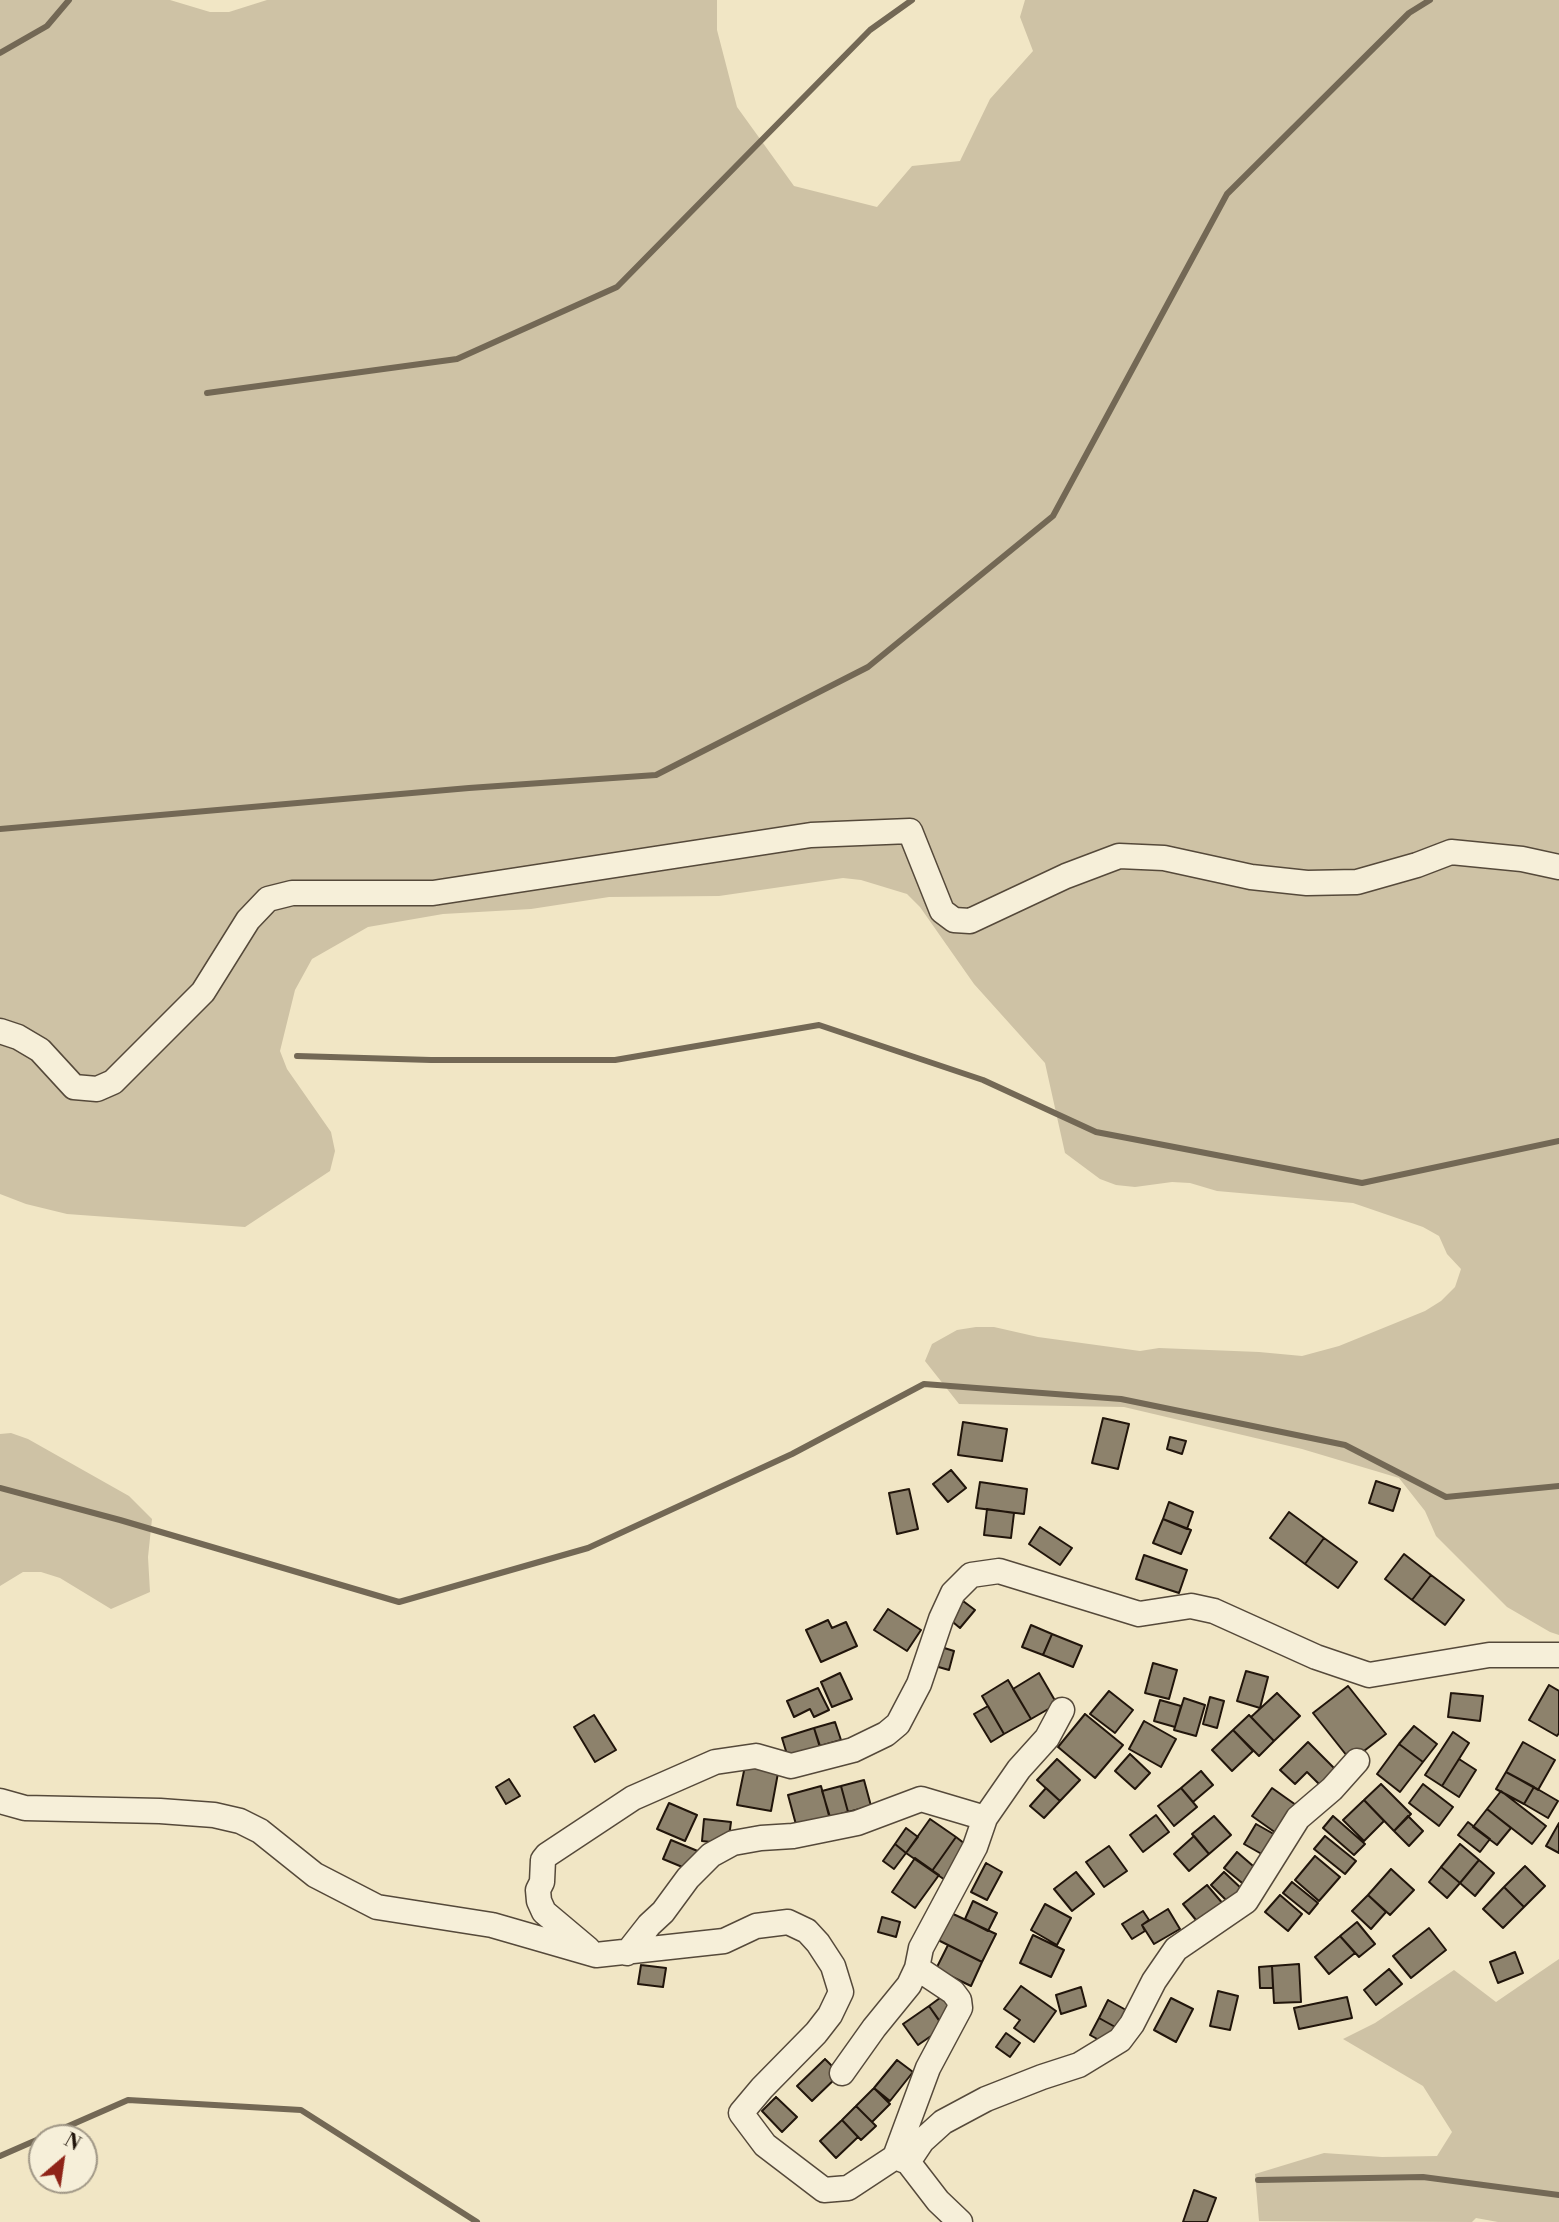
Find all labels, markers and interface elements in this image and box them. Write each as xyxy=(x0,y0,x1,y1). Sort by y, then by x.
north arrow xyxy=(28,2124,98,2194)
text: N xyxy=(60,2128,85,2157)

